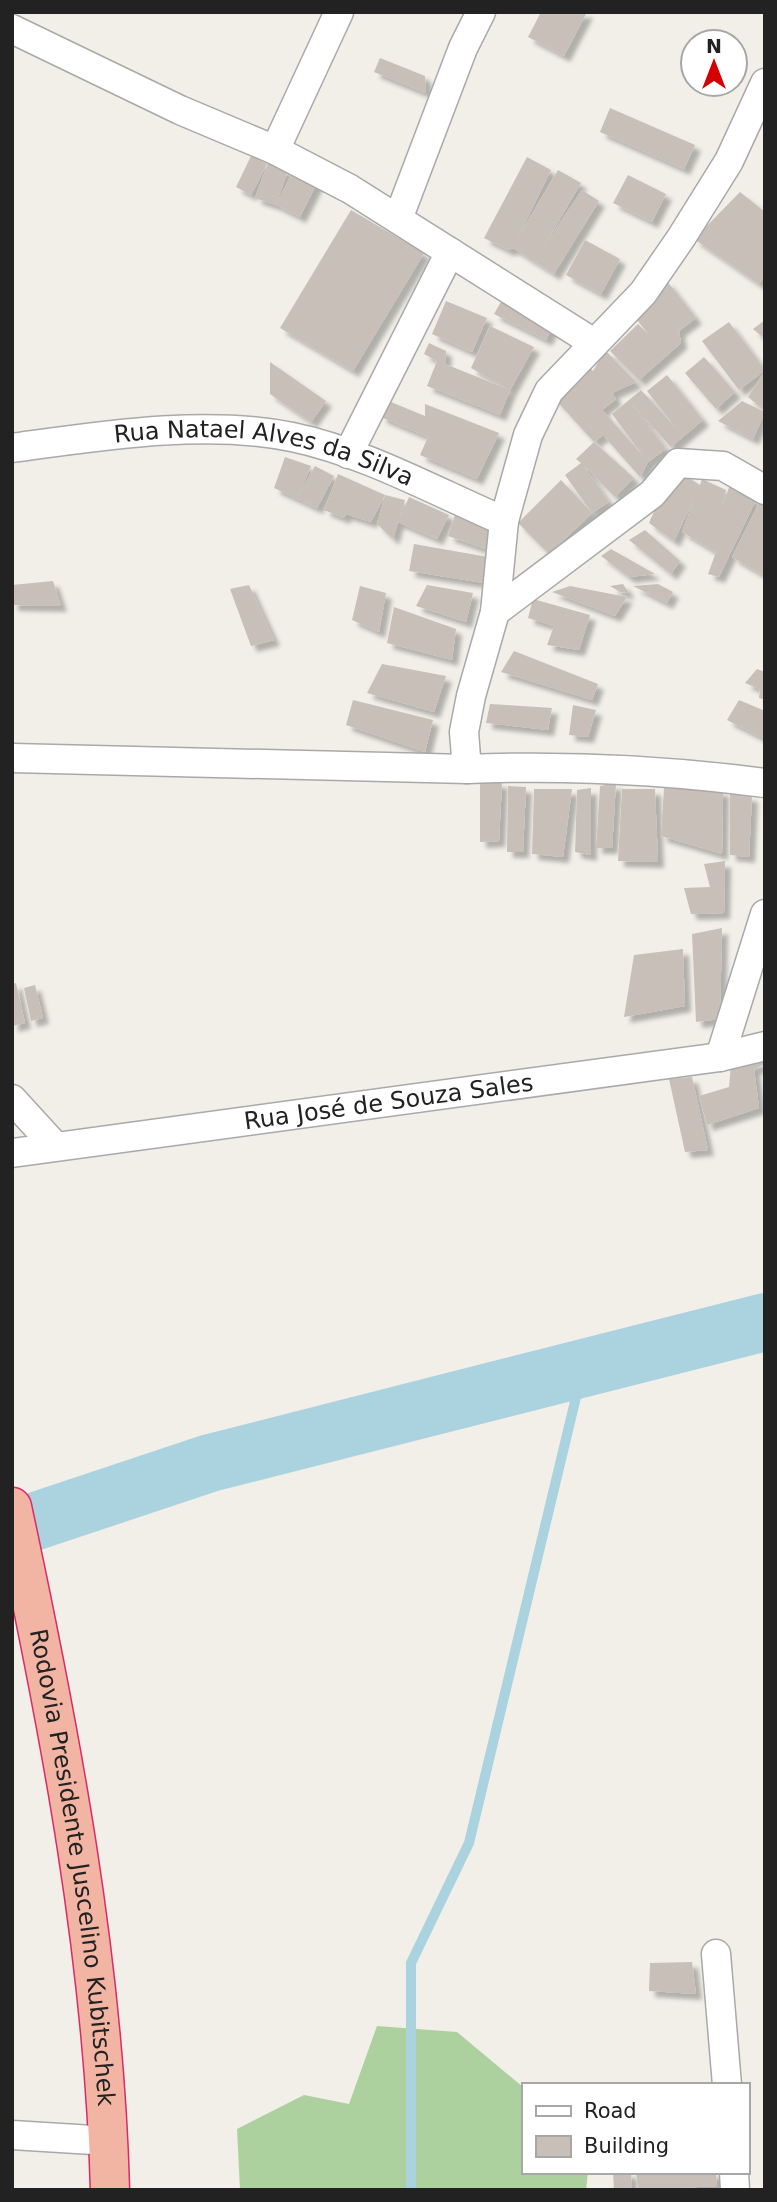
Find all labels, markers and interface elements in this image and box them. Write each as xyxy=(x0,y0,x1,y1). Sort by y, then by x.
north arrow xyxy=(679,28,749,98)
text: N xyxy=(706,35,722,57)
street label: Rua Natael Alves da Silva xyxy=(113,415,418,492)
street label: Rua José de Souza Sales xyxy=(242,1068,535,1135)
street label: Rodovia Presidente Juscelino Kubitschek xyxy=(24,1626,120,2107)
legend xyxy=(522,2083,749,2174)
text: Road xyxy=(584,2099,637,2123)
text: Building xyxy=(584,2134,669,2158)

